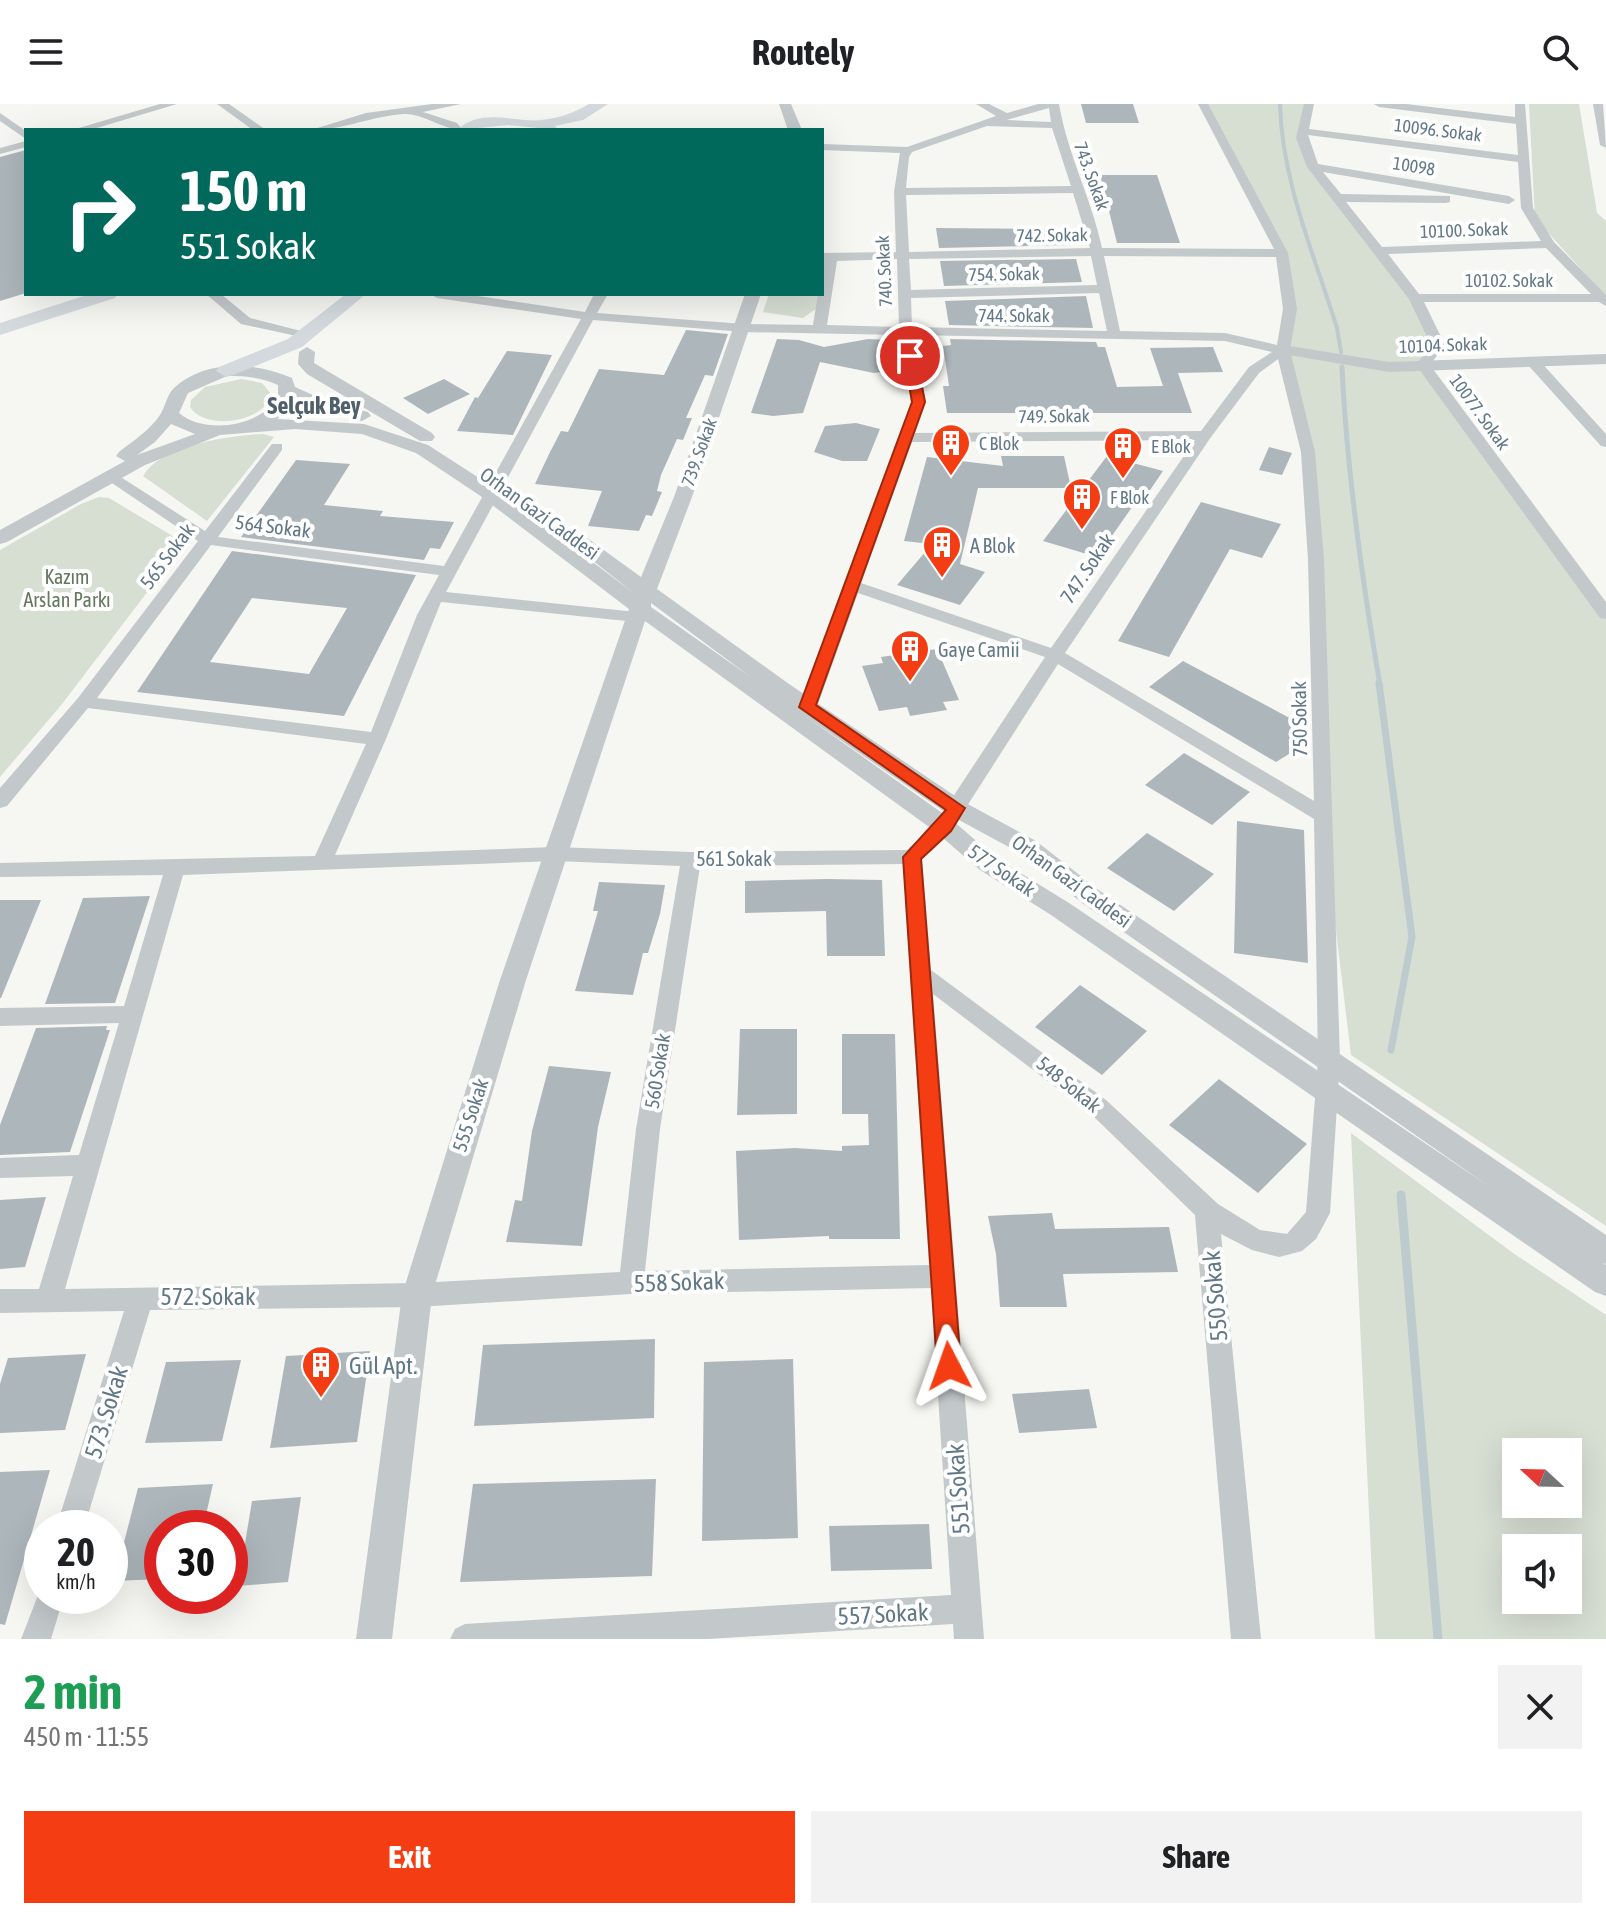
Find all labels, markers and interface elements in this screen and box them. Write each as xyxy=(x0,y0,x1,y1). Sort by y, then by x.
icon: menu xyxy=(24,30,68,74)
icon: search xyxy=(1538,30,1582,74)
text: Routely xyxy=(752,31,854,73)
street label: 10096. Sokak xyxy=(1393,114,1483,146)
street label: 743. Sokak xyxy=(1070,139,1114,213)
street label: 10098 xyxy=(1391,152,1437,180)
text: 150 m xyxy=(180,159,307,223)
icon: right xyxy=(48,160,152,264)
street label: 10100. Sokak xyxy=(1420,218,1509,242)
street label: 742. Sokak xyxy=(1016,224,1088,246)
text: 551 Sokak xyxy=(180,225,316,267)
street label: 740. Sokak xyxy=(872,235,896,307)
street label: 754. Sokak xyxy=(968,263,1040,285)
street label: 10102. Sokak xyxy=(1465,270,1553,291)
street label: 744. Sokak xyxy=(978,305,1050,326)
pin xyxy=(876,322,944,390)
street label: 10104. Sokak xyxy=(1399,333,1488,357)
icon: arrive xyxy=(888,334,932,378)
street label: 10077. Sokak xyxy=(1446,370,1514,454)
district label: Selçuk Bey xyxy=(267,392,361,419)
street label: 749. Sokak xyxy=(1018,405,1090,427)
street label: 739. Sokak xyxy=(677,415,721,489)
building icon: C Blok xyxy=(930,422,972,477)
building icon: E Blok xyxy=(1102,425,1144,480)
place label: C Blok xyxy=(979,433,1019,454)
place label: E Blok xyxy=(1151,436,1191,457)
street label: Orhan Gazi Caddesi xyxy=(476,462,604,564)
building icon: F Blok xyxy=(1061,476,1103,531)
place label: F Blok xyxy=(1110,487,1149,508)
street label: 564 Sokak xyxy=(234,510,312,542)
street label: 565 Sokak xyxy=(135,519,199,593)
building icon: A Blok xyxy=(921,524,963,579)
street label: 747. Sokak xyxy=(1055,529,1119,607)
place label: A Blok xyxy=(970,534,1016,557)
park label: Kazım Arslan Parkı xyxy=(23,565,111,611)
building icon: Gaye Camii xyxy=(889,628,931,683)
place label: Gaye Camii xyxy=(938,638,1020,661)
street label: 750 Sokak xyxy=(1287,681,1311,757)
street label: Orhan Gazi Caddesi xyxy=(1008,830,1136,932)
street label: 577 Sokak xyxy=(964,839,1040,901)
street label: 561 Sokak xyxy=(696,847,772,870)
street label: 560 Sokak xyxy=(640,1032,674,1110)
street label: 548 Sokak xyxy=(1032,1051,1106,1117)
street label: 555 Sokak xyxy=(447,1075,493,1155)
street label: 550 Sokak xyxy=(1198,1249,1232,1342)
street label: 558 Sokak xyxy=(633,1267,725,1297)
street label: 572. Sokak xyxy=(160,1283,256,1310)
position arrow xyxy=(907,1324,991,1408)
building icon: Gül Apt. xyxy=(300,1344,342,1399)
place label: Gül Apt. xyxy=(349,1352,417,1379)
street label: 573. Sokak xyxy=(79,1362,133,1461)
north arrow xyxy=(1502,1438,1582,1518)
map controls xyxy=(1502,1438,1582,1614)
street label: 551 Sokak xyxy=(941,1442,975,1535)
speed limit sign: 30 xyxy=(144,1510,248,1614)
text: 20 xyxy=(57,1529,95,1574)
button: sound xyxy=(1502,1534,1582,1614)
text: km/h xyxy=(56,1570,96,1593)
street label: 557 Sokak xyxy=(837,1598,929,1630)
text: 2 min xyxy=(24,1664,122,1719)
button: close xyxy=(1498,1665,1582,1749)
text: 450 m · 11:55 xyxy=(24,1722,149,1752)
button: Exit xyxy=(24,1811,795,1903)
button: Share xyxy=(811,1811,1582,1903)

